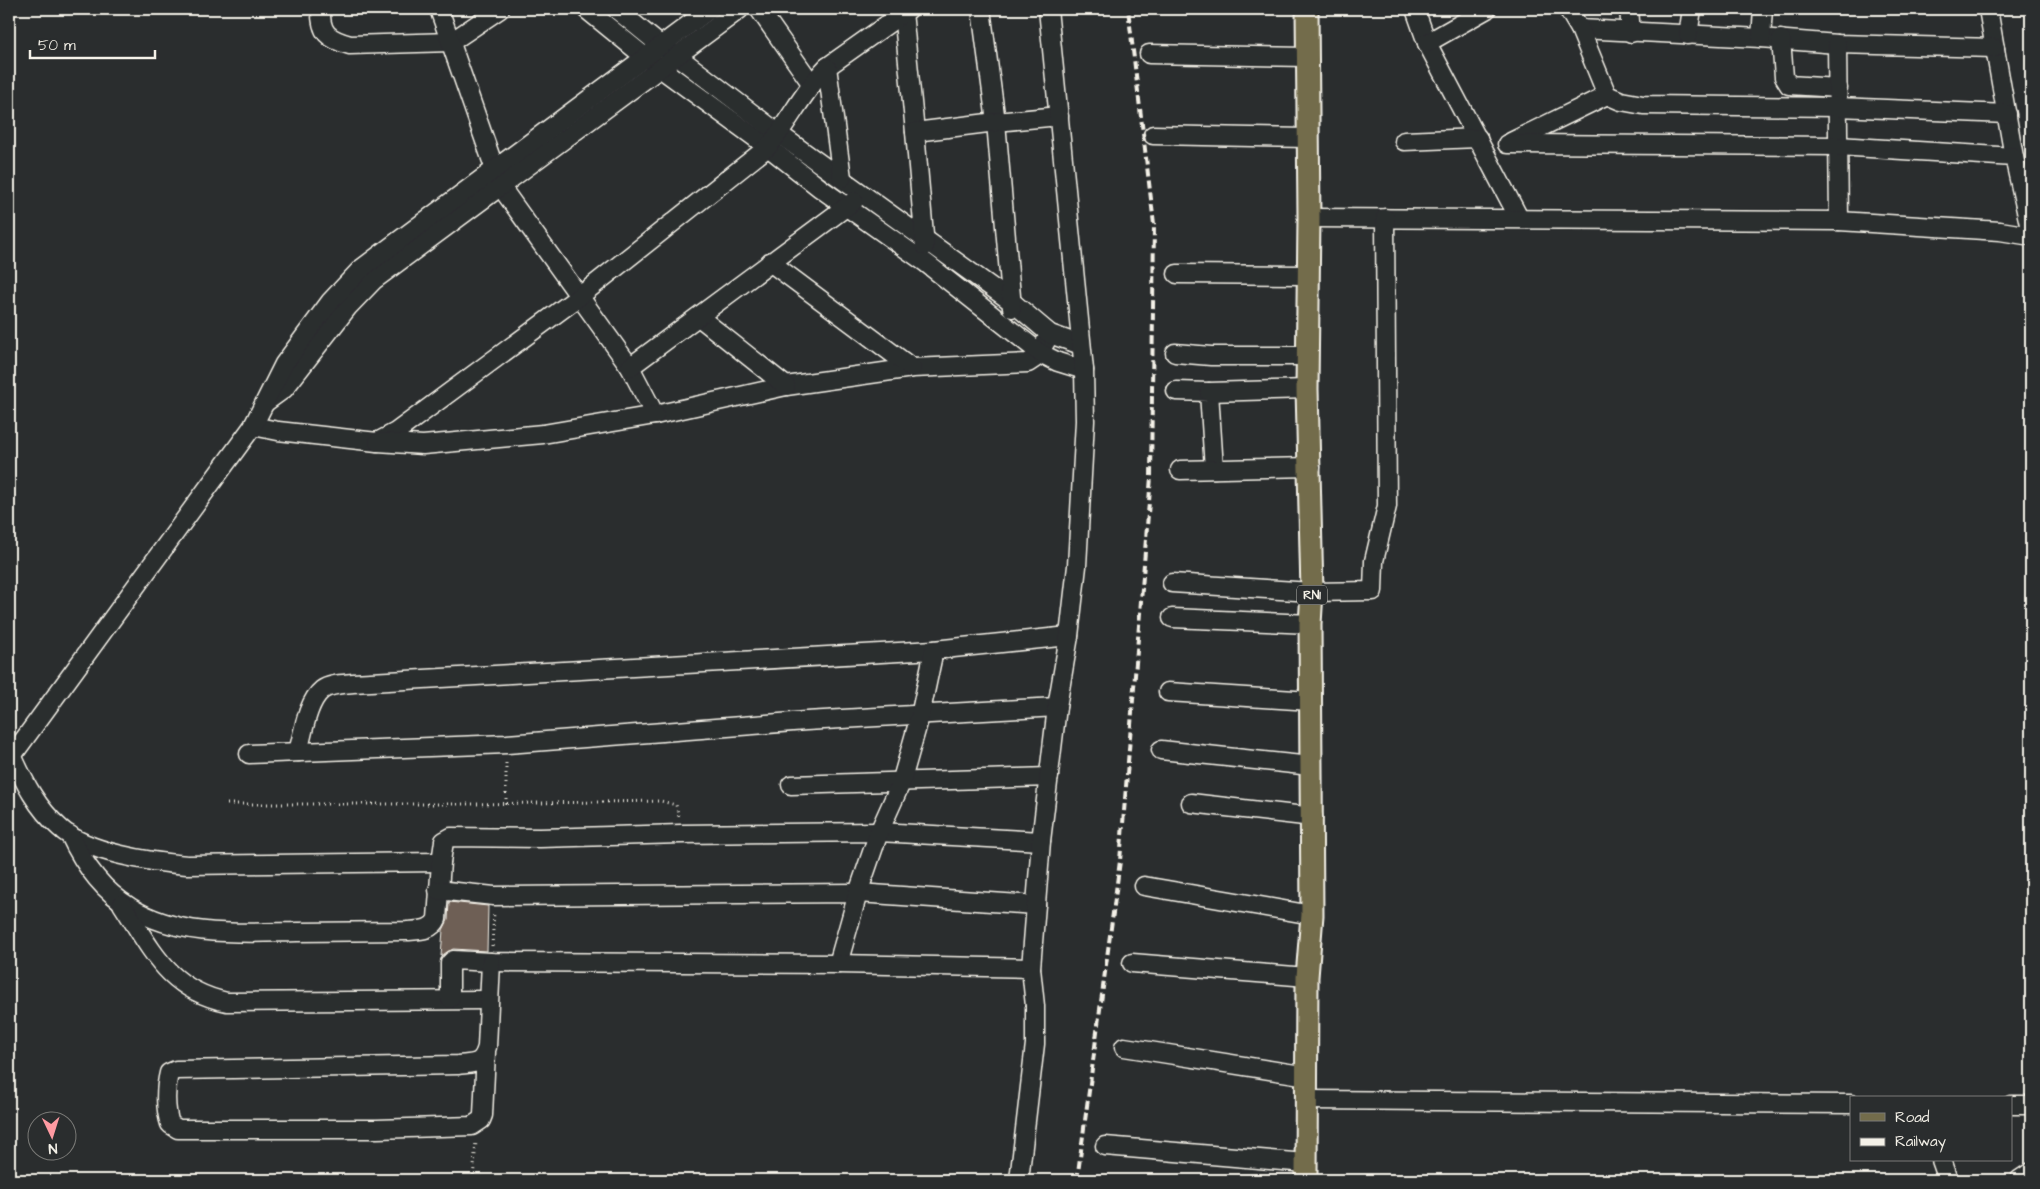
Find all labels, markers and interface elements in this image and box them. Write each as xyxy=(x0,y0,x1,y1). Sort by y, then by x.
scale bar xyxy=(30,28,155,60)
text: 50 m xyxy=(38,35,76,56)
road number: RN1 xyxy=(1297,586,1327,604)
legend xyxy=(1850,1096,2012,1162)
text: Road xyxy=(1895,1107,1930,1128)
north arrow xyxy=(28,1112,78,1162)
text: Railway xyxy=(1895,1131,1946,1153)
text: N xyxy=(48,1138,58,1158)

